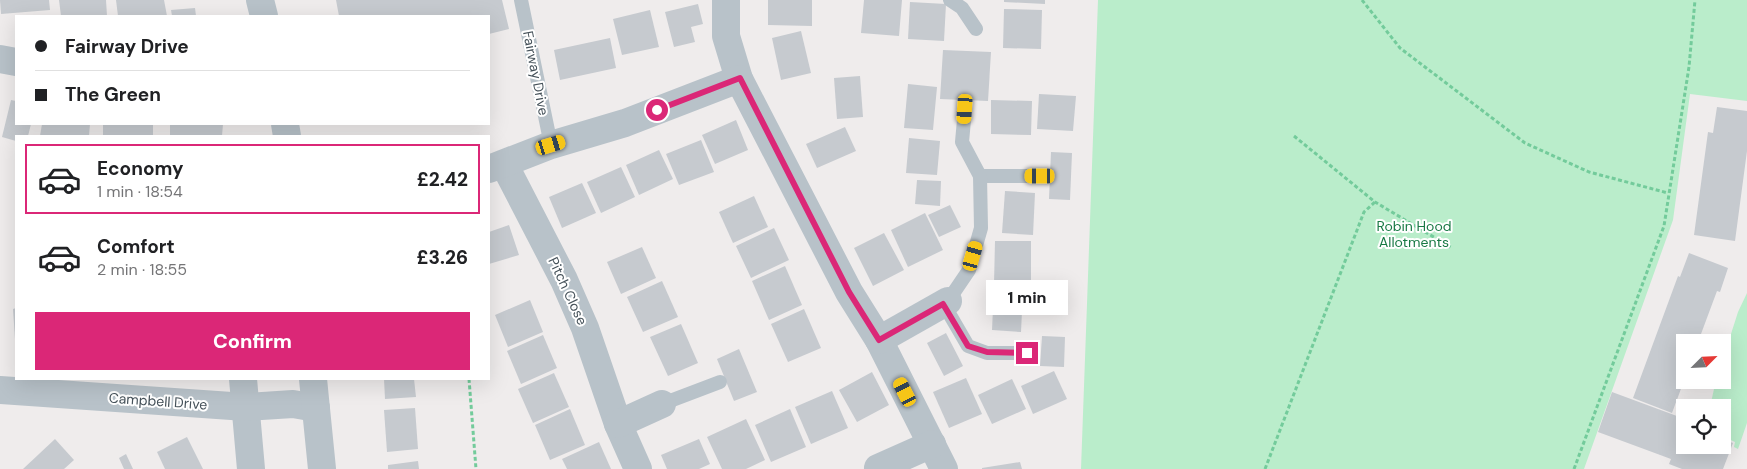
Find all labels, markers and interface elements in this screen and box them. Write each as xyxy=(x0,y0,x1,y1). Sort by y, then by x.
street label: Fairway Drive xyxy=(519,29,553,117)
text: Fairway Drive xyxy=(65,34,189,59)
text: The Green xyxy=(65,82,161,107)
car xyxy=(956,94,973,124)
route start xyxy=(646,99,668,121)
car xyxy=(534,133,567,157)
text: Economy xyxy=(97,156,184,181)
icon: car xyxy=(37,157,82,202)
text: £2.42 xyxy=(417,167,468,192)
car xyxy=(1025,169,1055,184)
text: 1 min · 18:54 xyxy=(97,181,183,202)
park label: Robin Hood Allotments xyxy=(1377,217,1452,251)
text: Comfort xyxy=(97,234,175,259)
icon: car xyxy=(37,235,82,280)
car xyxy=(961,240,984,272)
text: £3.26 xyxy=(417,245,468,270)
street label: Pitch Close xyxy=(544,254,592,328)
text: 2 min · 18:55 xyxy=(97,259,187,280)
callout: 1 min xyxy=(986,280,1068,316)
text: 1 min xyxy=(1007,287,1047,308)
button: Confirm xyxy=(35,312,470,370)
north arrow xyxy=(1676,334,1731,389)
map controls xyxy=(1676,334,1731,454)
route end xyxy=(1016,342,1038,364)
car xyxy=(891,375,918,409)
street label: Campbell Drive xyxy=(108,389,208,413)
button: locate xyxy=(1676,399,1731,454)

